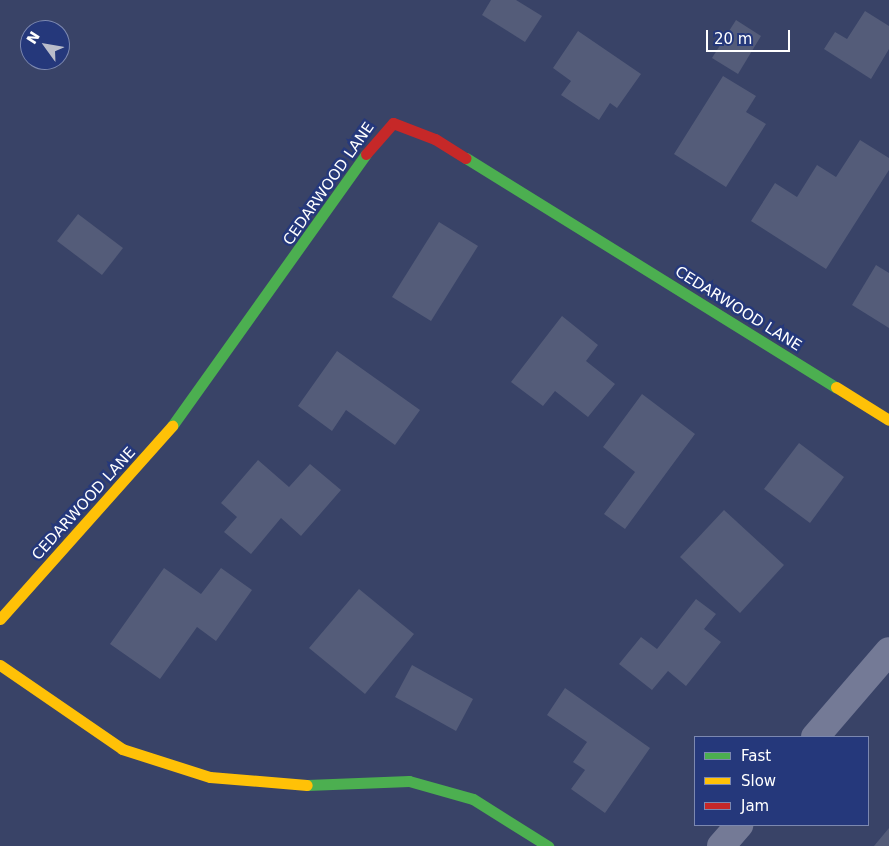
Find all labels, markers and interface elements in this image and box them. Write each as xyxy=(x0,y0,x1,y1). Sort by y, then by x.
north arrow xyxy=(20,20,70,70)
scale bar xyxy=(709,20,793,52)
text: N xyxy=(23,28,43,47)
text: 20 m xyxy=(714,30,752,48)
street label: CEDARWOOD LANE xyxy=(280,119,378,249)
street label: CEDARWOOD LANE xyxy=(671,263,805,355)
street label: CEDARWOOD LANE xyxy=(29,444,139,564)
legend xyxy=(694,736,869,826)
text: Fast xyxy=(741,747,771,765)
text: Slow xyxy=(741,772,776,790)
text: Jam xyxy=(741,797,769,815)

